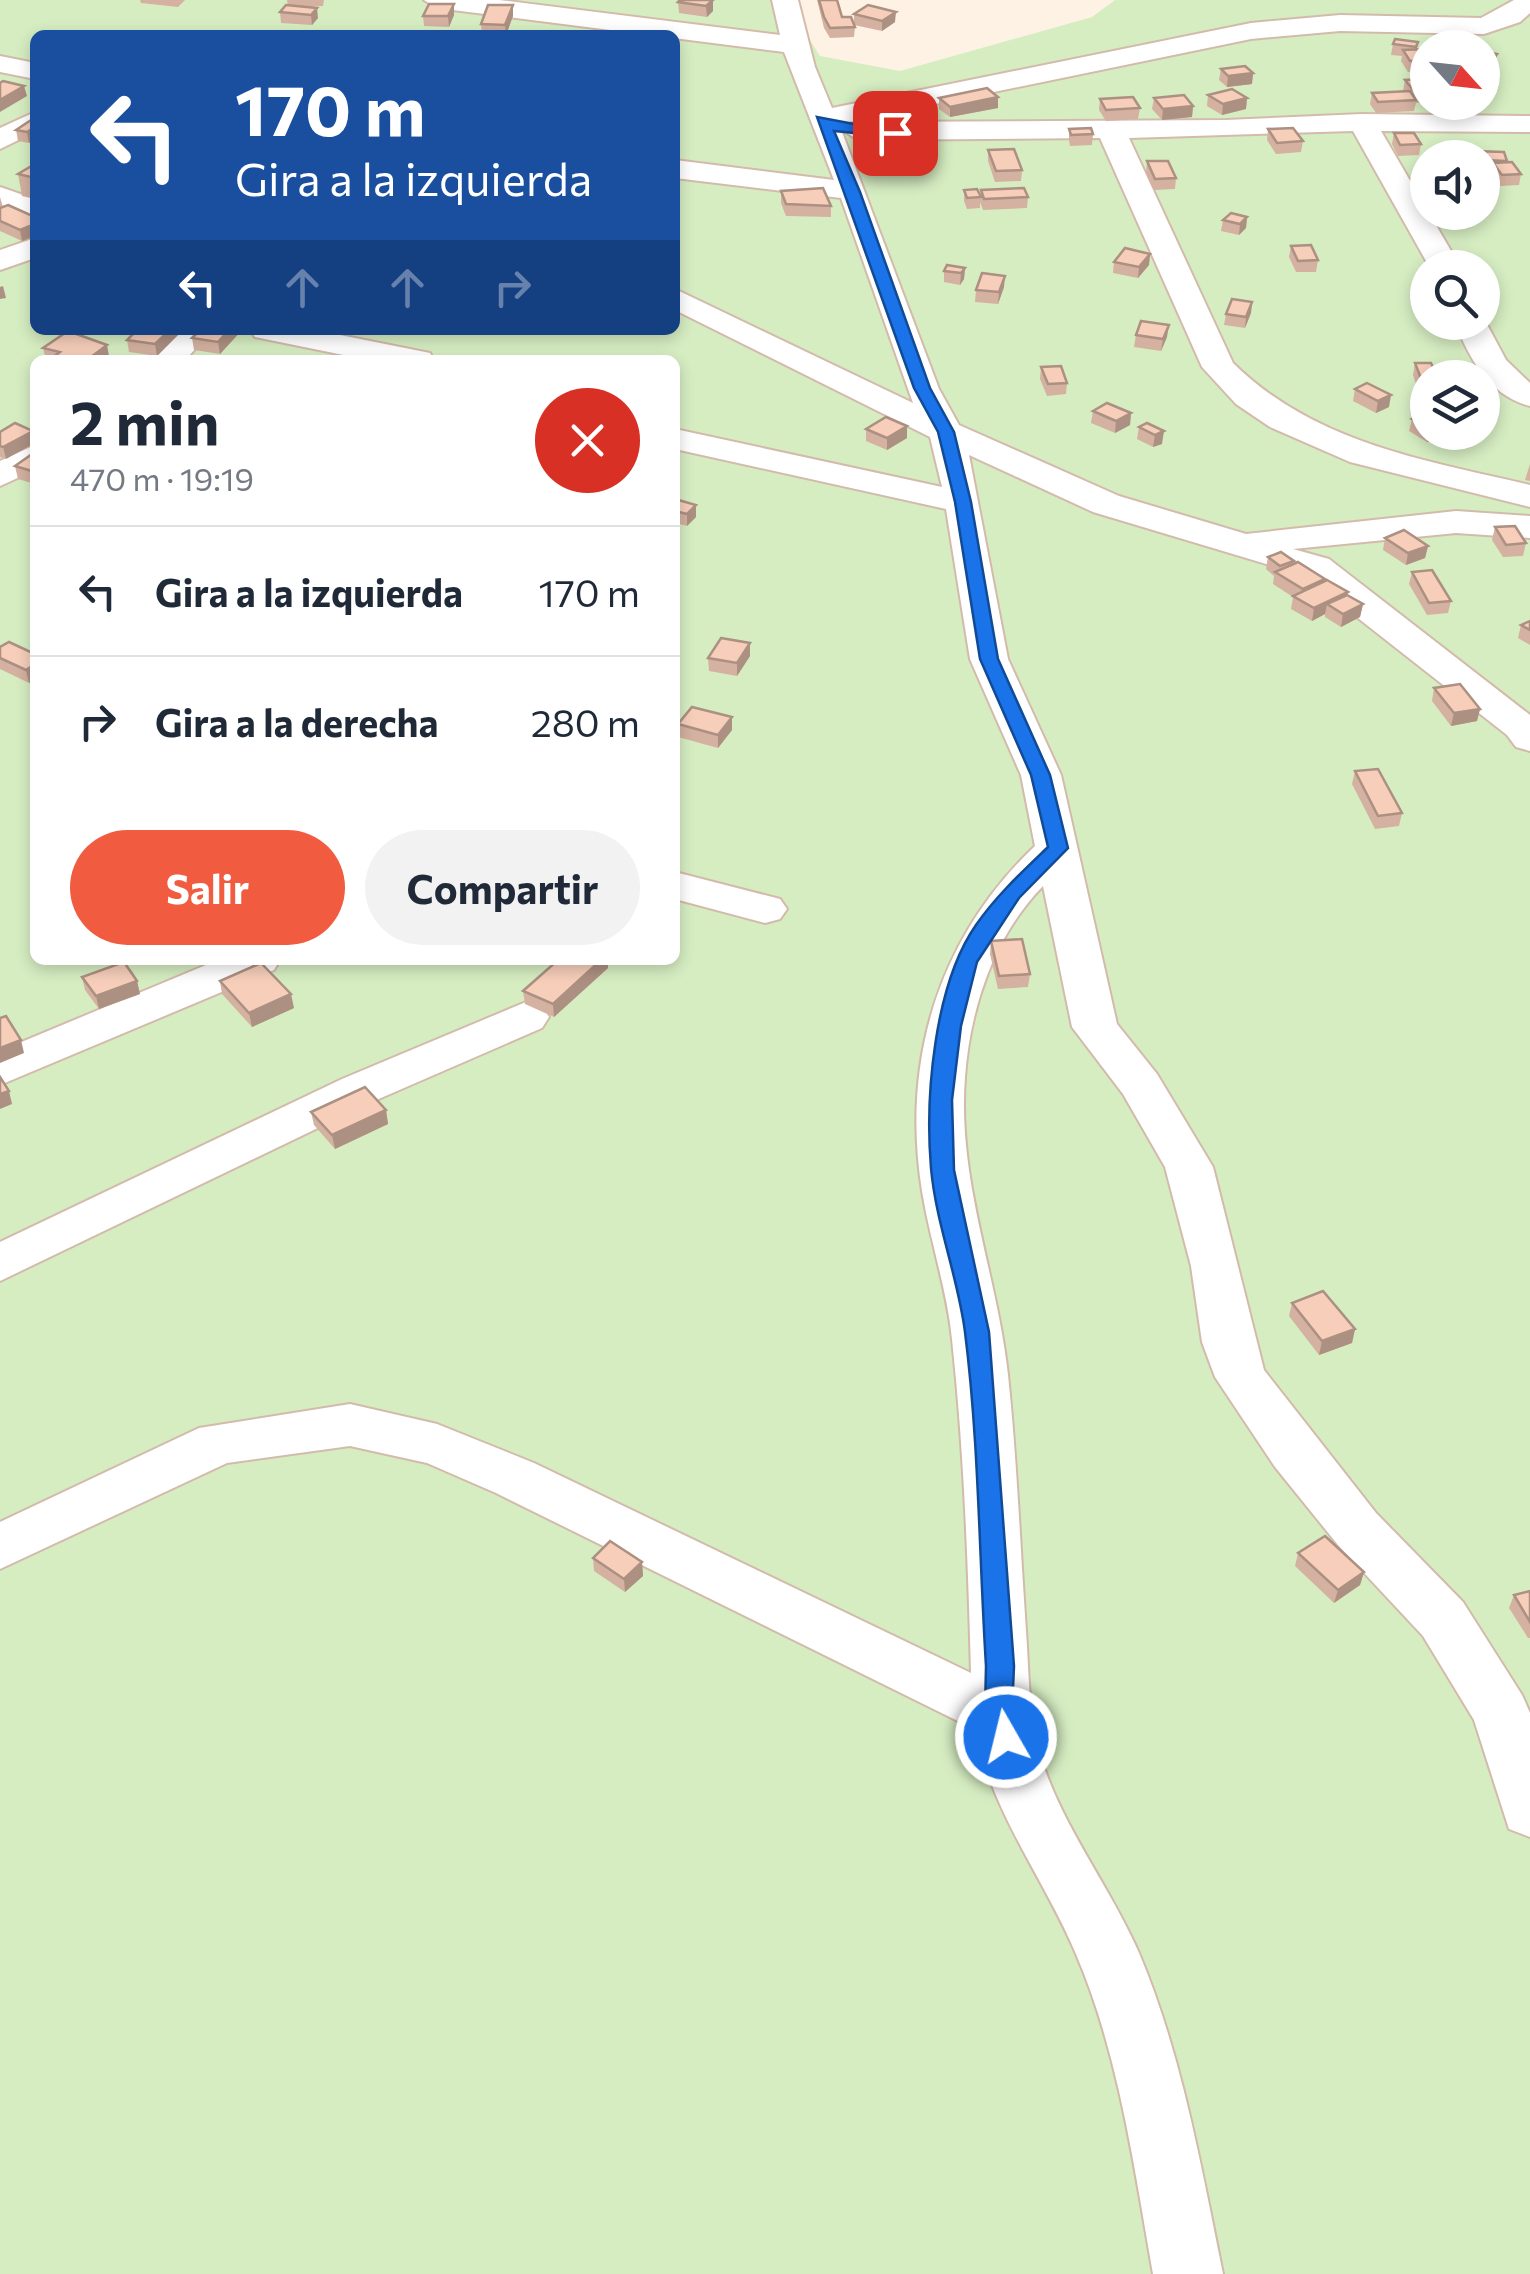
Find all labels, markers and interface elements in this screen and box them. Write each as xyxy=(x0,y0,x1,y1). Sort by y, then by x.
north arrow xyxy=(1410,30,1500,120)
map controls xyxy=(1410,30,1500,450)
text: 170 m xyxy=(235,65,426,150)
icon: left xyxy=(70,70,200,200)
pin xyxy=(853,91,938,176)
icon: arrive xyxy=(868,106,923,161)
button: sound xyxy=(1410,140,1500,230)
text: Gira a la izquierda xyxy=(235,150,592,205)
button: search xyxy=(1410,250,1500,340)
icon: left xyxy=(170,260,225,315)
icon: ahead xyxy=(275,260,330,315)
icon: ahead xyxy=(380,260,435,315)
icon: right xyxy=(485,260,540,315)
button: layers xyxy=(1410,360,1500,450)
text: 2 min xyxy=(70,384,219,457)
button: close xyxy=(535,388,640,493)
text: 470 m · 19:19 xyxy=(70,458,254,498)
icon: left xyxy=(70,564,125,619)
text: Gira a la izquierda xyxy=(155,568,463,615)
text: 170 m xyxy=(539,568,640,615)
icon: right xyxy=(70,694,125,749)
text: Gira a la derecha xyxy=(155,698,439,745)
text: 280 m xyxy=(531,698,640,745)
button: Salir xyxy=(70,830,345,945)
button: Compartir xyxy=(365,830,640,945)
position arrow xyxy=(954,1685,1058,1789)

